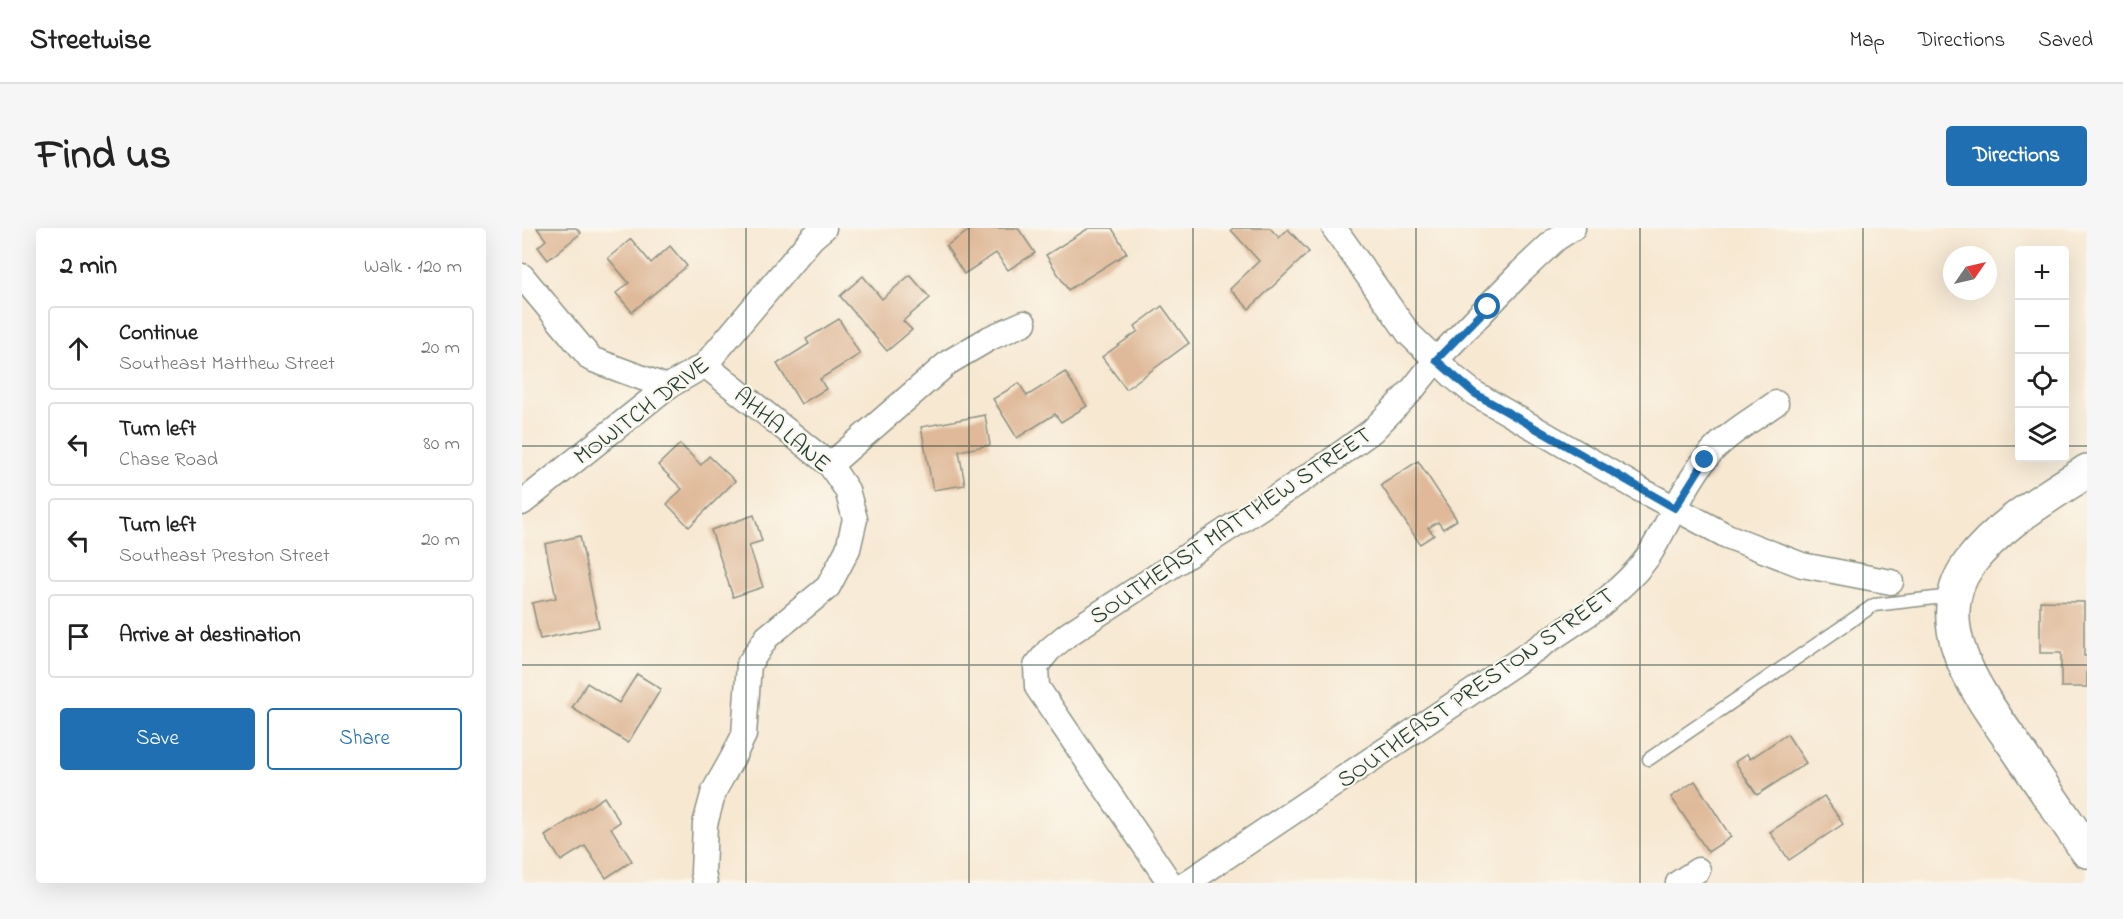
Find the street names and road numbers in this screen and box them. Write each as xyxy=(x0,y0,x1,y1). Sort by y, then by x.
street label: MOWITCH DRIVE xyxy=(567,349,718,475)
street label: AHHA LANE xyxy=(725,380,838,482)
street label: SOUTHEAST MATTHEW STREET xyxy=(1083,419,1380,635)
street label: SOUTHEAST PRESTON STREET xyxy=(1331,580,1622,798)

